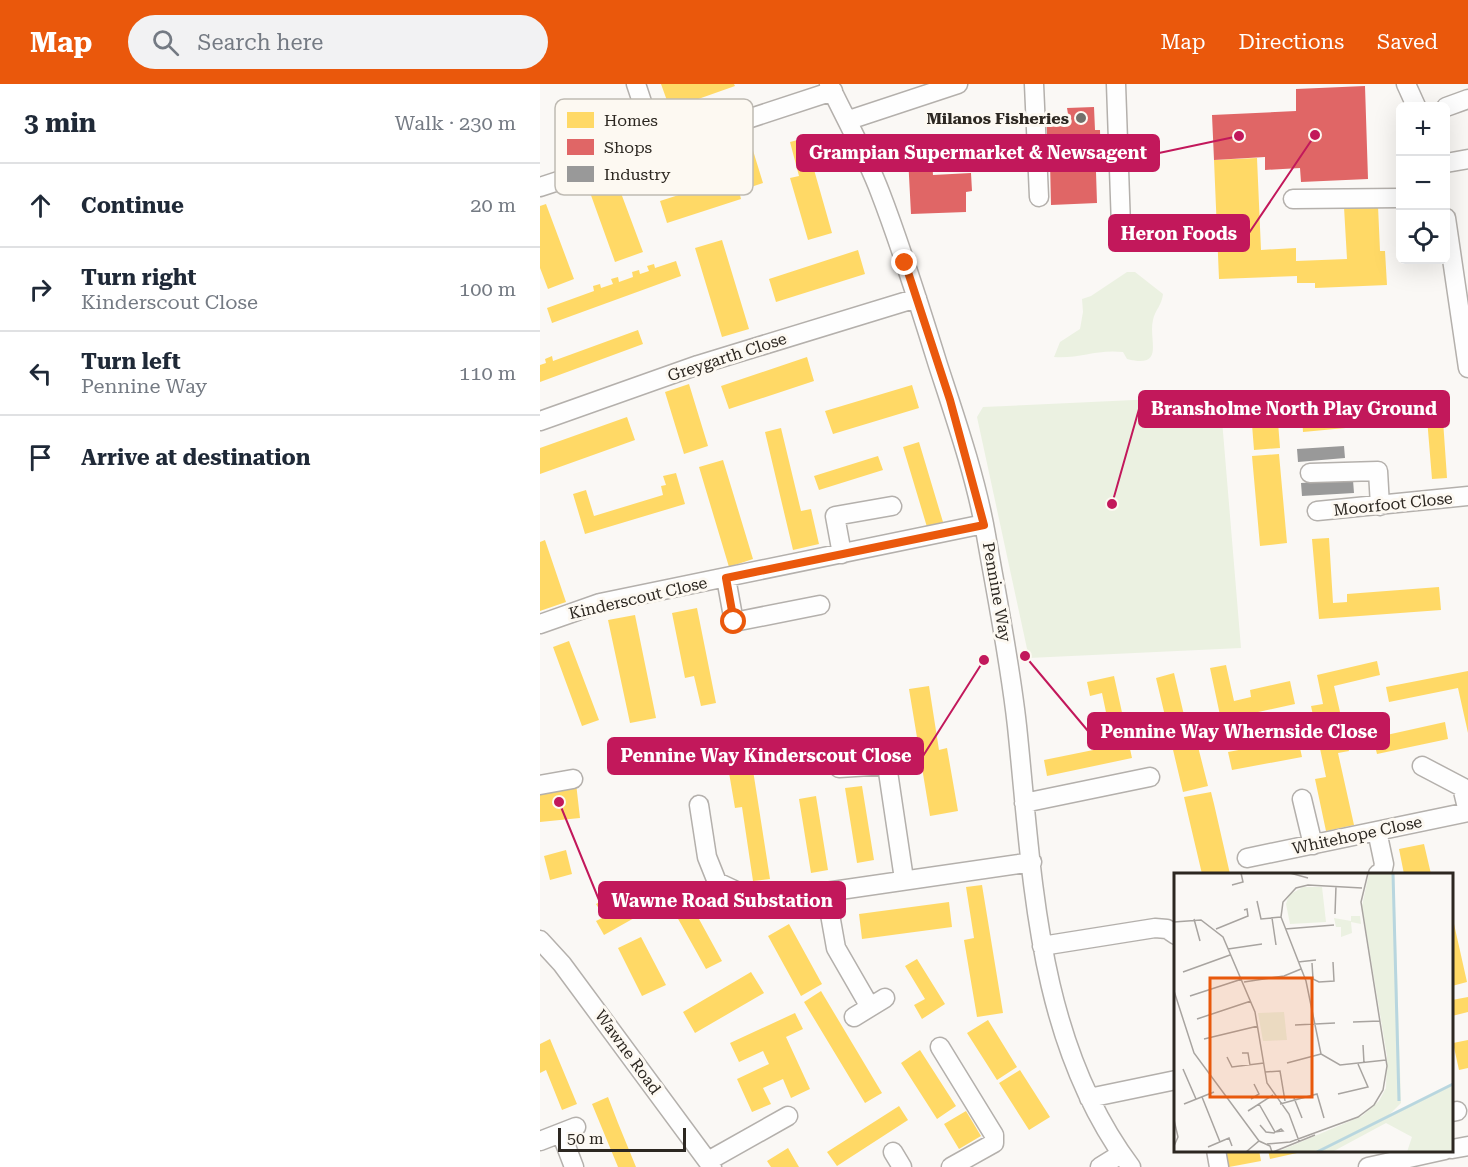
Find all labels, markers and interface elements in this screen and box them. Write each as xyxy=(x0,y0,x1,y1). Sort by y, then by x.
search box xyxy=(128,15,548,69)
text: Map xyxy=(30,26,92,59)
icon: search xyxy=(149,26,182,59)
text: Search here xyxy=(197,30,323,55)
text: Map xyxy=(1161,30,1205,54)
text: Directions xyxy=(1238,30,1344,54)
text: Saved xyxy=(1377,30,1438,54)
legend xyxy=(555,99,753,195)
map controls xyxy=(1396,102,1450,264)
button: + xyxy=(1396,102,1450,156)
text: 3 min xyxy=(24,108,96,138)
place label: Milanos Fisheries xyxy=(926,109,1069,128)
text: Walk · 230 m xyxy=(395,111,516,135)
text: Homes xyxy=(604,111,658,130)
marker: Milanos Fisheries xyxy=(1074,111,1088,125)
callout: Grampian Supermarket & Newsagent xyxy=(797,135,1159,171)
text: Shops xyxy=(604,138,653,157)
text: Grampian Supermarket & Newsagent xyxy=(809,142,1147,163)
button: − xyxy=(1396,156,1450,210)
text: Industry xyxy=(604,165,671,184)
icon: ahead xyxy=(24,189,57,222)
text: Continue xyxy=(81,193,184,218)
text: 20 m xyxy=(470,193,516,217)
button: locate xyxy=(1396,210,1450,264)
callout: Heron Foods xyxy=(1109,215,1249,251)
text: Heron Foods xyxy=(1121,223,1237,244)
route end xyxy=(891,249,917,275)
text: Turn right xyxy=(81,265,196,290)
icon: right xyxy=(24,273,57,306)
text: 100 m xyxy=(459,277,516,301)
text: Kinderscout Close xyxy=(81,290,258,314)
street label: Greygarth Close xyxy=(665,329,789,385)
text: Turn left xyxy=(81,349,181,374)
icon: left xyxy=(24,357,57,390)
text: 110 m xyxy=(459,361,516,385)
text: Pennine Way xyxy=(81,374,207,398)
callout: Bransholme North Play Ground xyxy=(1139,391,1449,427)
text: Bransholme North Play Ground xyxy=(1151,398,1437,419)
icon: arrive xyxy=(24,441,57,474)
text: Arrive at destination xyxy=(81,445,310,470)
street label: Moorfoot Close xyxy=(1332,488,1454,520)
street label: Pennine Way xyxy=(979,541,1015,644)
street label: Kinderscout Close xyxy=(567,573,709,623)
route start xyxy=(720,608,746,634)
callout: Pennine Way Whernside Close xyxy=(1088,713,1389,749)
text: Pennine Way Whernside Close xyxy=(1100,721,1378,742)
callout: Pennine Way Kinderscout Close xyxy=(608,738,923,774)
text: Pennine Way Kinderscout Close xyxy=(620,745,912,766)
street label: Whitehope Close xyxy=(1290,812,1424,858)
inset map xyxy=(1174,873,1453,1152)
callout: Wawne Road Substation xyxy=(599,882,845,918)
text: Wawne Road Substation xyxy=(611,890,833,911)
street label: Wawne Road xyxy=(591,1006,665,1098)
scale bar xyxy=(558,1125,686,1152)
text: 50 m xyxy=(567,1129,604,1148)

